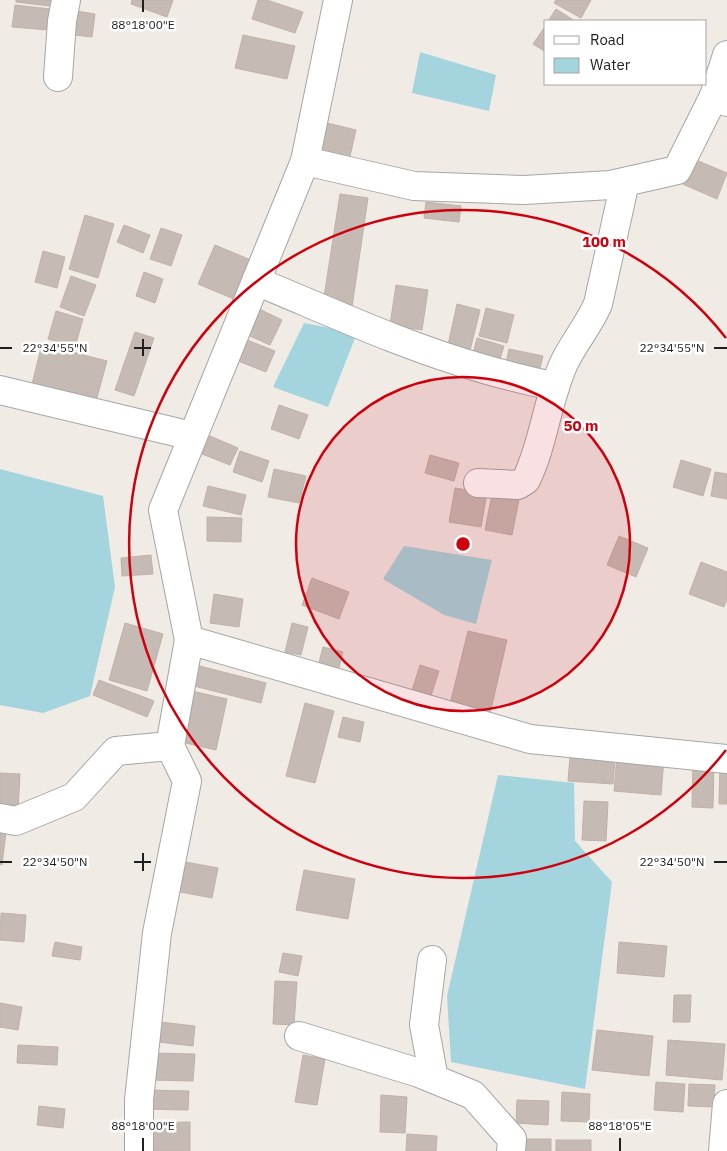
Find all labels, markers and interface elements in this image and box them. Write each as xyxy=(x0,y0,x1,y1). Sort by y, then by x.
text: 88°18'00"E xyxy=(111,17,175,32)
legend xyxy=(544,20,707,85)
text: Road xyxy=(590,30,625,49)
text: Water xyxy=(590,55,631,74)
text: 100 m xyxy=(582,232,626,251)
text: 22°34'55"N xyxy=(22,340,88,355)
text: 22°34'55"N xyxy=(639,340,705,355)
text: 50 m xyxy=(564,416,598,435)
centre of rings xyxy=(454,535,472,553)
text: 22°34'50"N xyxy=(22,854,88,869)
text: 22°34'50"N xyxy=(639,854,705,869)
text: 88°18'00"E xyxy=(111,1118,175,1133)
text: 88°18'05"E xyxy=(588,1118,652,1133)

